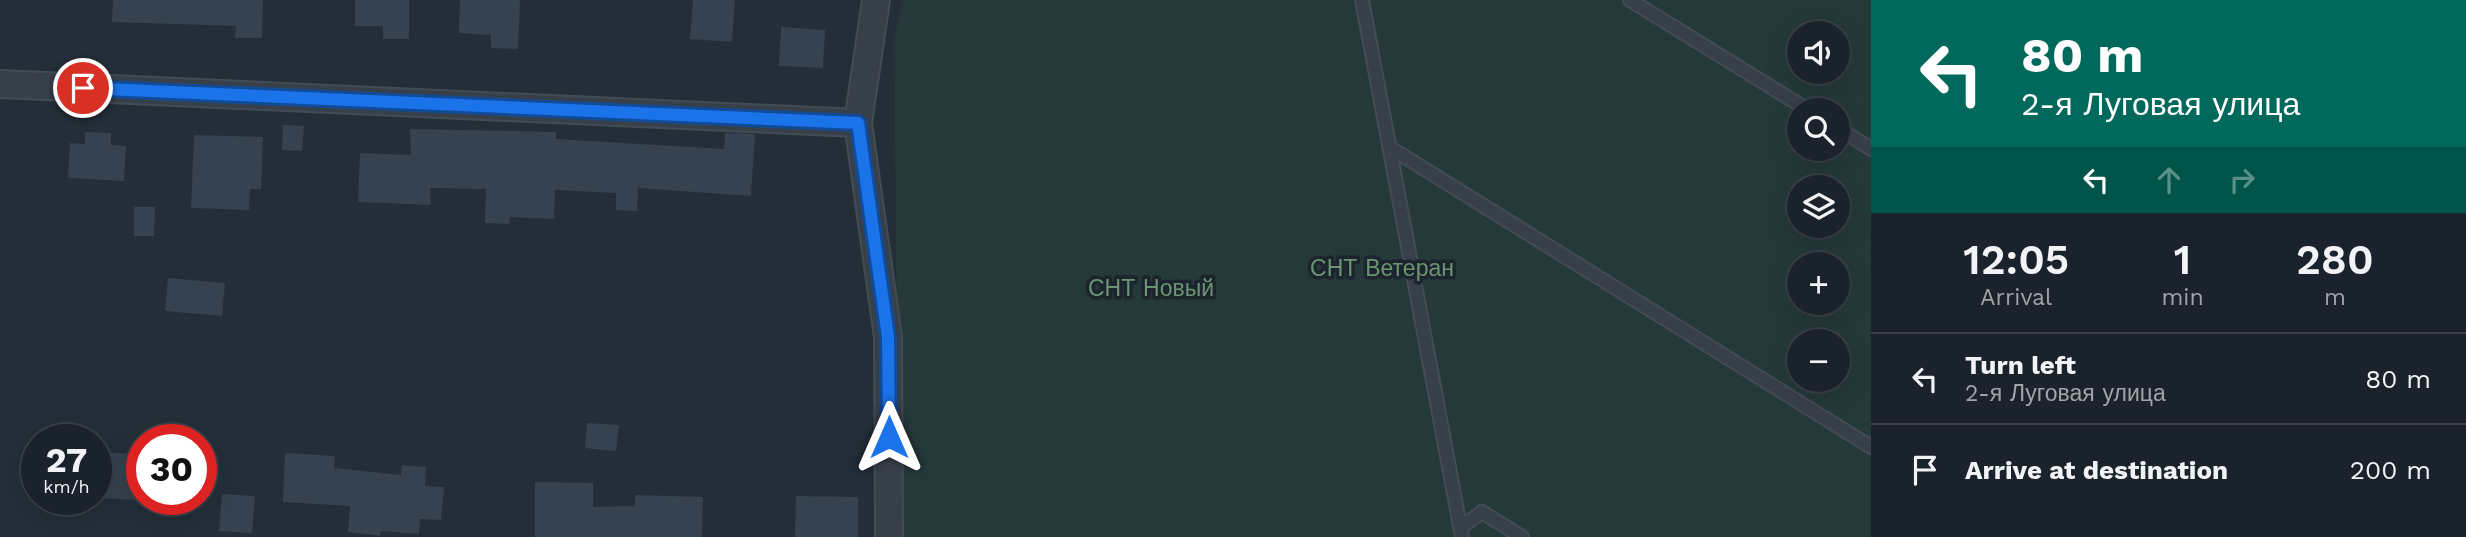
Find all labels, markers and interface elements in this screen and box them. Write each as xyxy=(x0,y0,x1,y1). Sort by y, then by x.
map controls xyxy=(1787,21,1850,392)
button: sound xyxy=(1787,21,1850,84)
text: 80 m xyxy=(2021,26,2143,84)
icon: left xyxy=(1906,28,1997,119)
pin xyxy=(53,58,113,118)
icon: arrive xyxy=(64,69,102,107)
text: 2-я Луговая улица xyxy=(2021,85,2300,123)
button: search xyxy=(1787,98,1850,161)
icon: left xyxy=(2077,161,2115,199)
icon: ahead xyxy=(2150,161,2188,199)
icon: right xyxy=(2223,161,2261,199)
button: layers xyxy=(1787,175,1850,238)
text: 12:05 xyxy=(1963,235,2069,284)
text: 1 xyxy=(2174,235,2191,284)
text: 280 xyxy=(2296,235,2374,284)
button: + xyxy=(1787,252,1850,315)
park label: СНТ Ветеран xyxy=(1310,255,1454,282)
park label: СНТ Новый xyxy=(1088,275,1214,302)
text: Arrival xyxy=(1980,284,2052,311)
text: min xyxy=(2161,284,2204,311)
text: m xyxy=(2324,284,2346,311)
button: − xyxy=(1787,329,1850,392)
text: Turn left xyxy=(1965,350,2076,380)
icon: left xyxy=(1906,360,1944,398)
text: 80 m xyxy=(2365,364,2431,394)
text: 2-я Луговая улица xyxy=(1965,380,2166,407)
position arrow xyxy=(852,400,926,474)
speed limit sign: 30 xyxy=(126,424,217,515)
text: 27 xyxy=(46,439,87,481)
icon: arrive xyxy=(1906,451,1944,489)
text: Arrive at destination xyxy=(1965,455,2228,485)
text: 200 m xyxy=(2350,455,2431,485)
text: km/h xyxy=(43,476,90,497)

